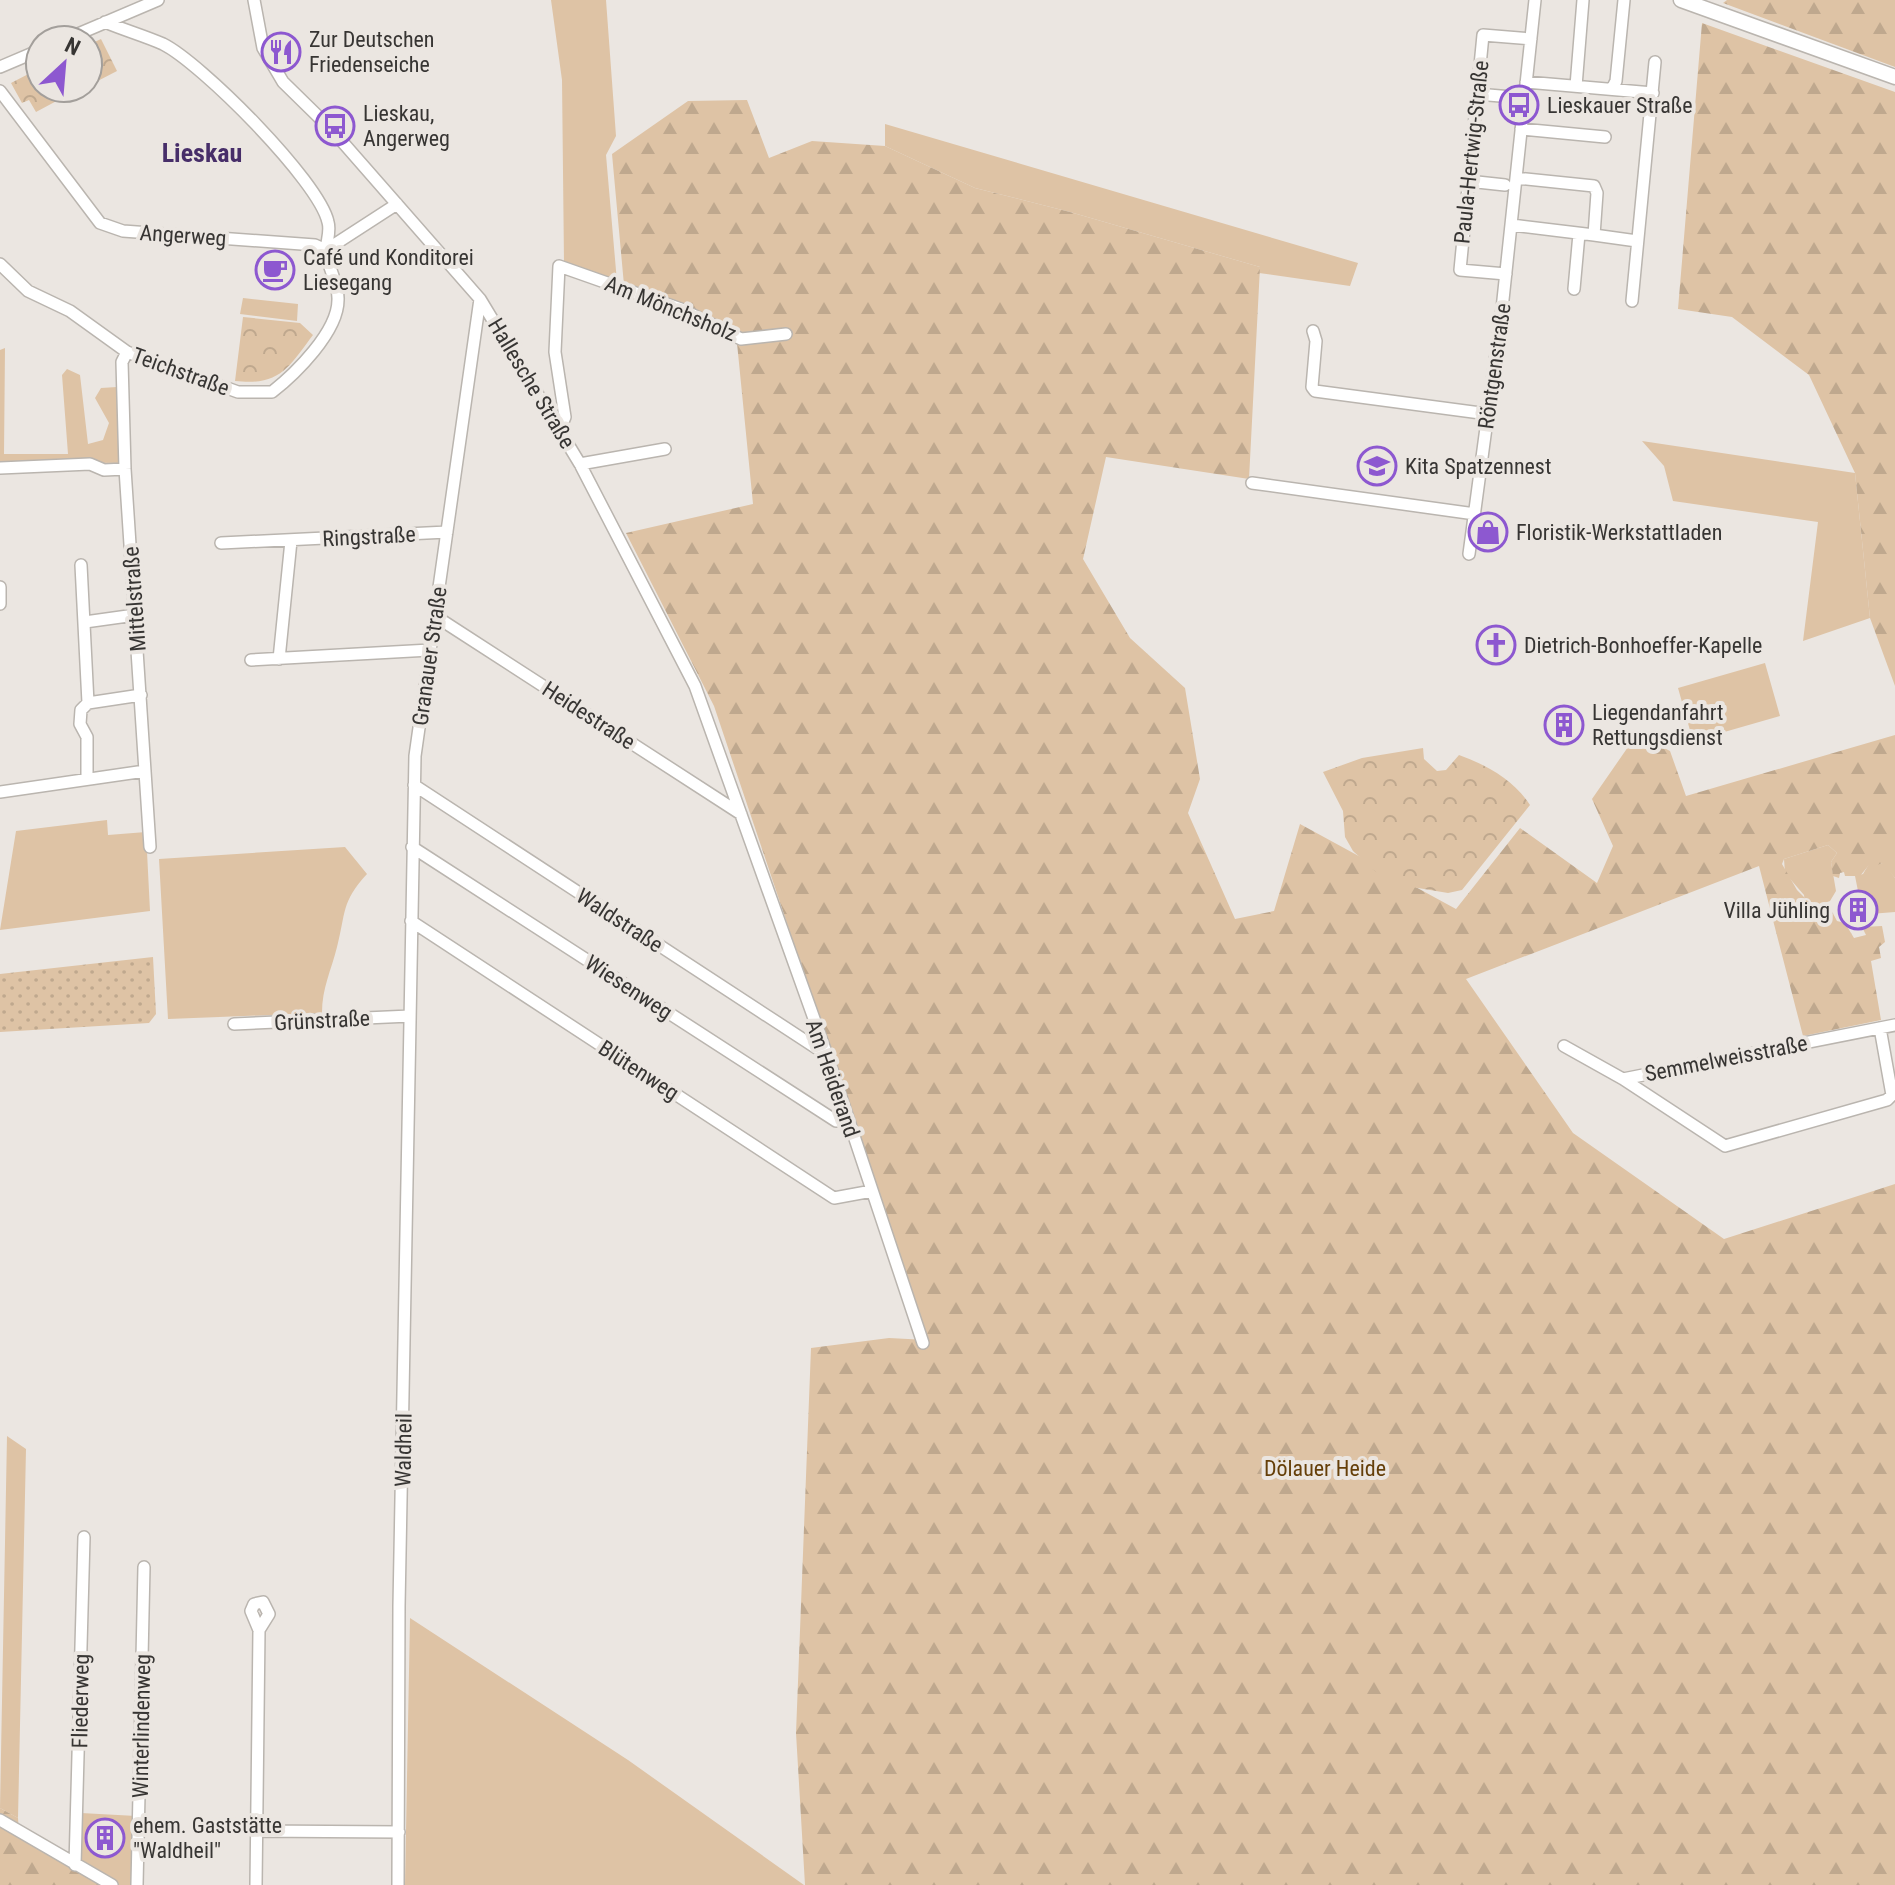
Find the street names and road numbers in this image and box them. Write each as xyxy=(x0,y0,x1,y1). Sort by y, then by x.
street label: Paula-Hertwig-Straße xyxy=(1449,59,1494,245)
street label: Angerweg xyxy=(139,220,227,251)
street label: Am Mönchsholz xyxy=(601,271,740,346)
street label: Röntgenstraße xyxy=(1473,302,1516,431)
street label: Hallesche Straße xyxy=(483,314,580,453)
street label: Teichstraße xyxy=(129,342,233,401)
street label: Ringstraße xyxy=(322,522,416,551)
street label: Mittelstraße xyxy=(118,546,151,652)
street label: Granauer Straße xyxy=(407,585,452,727)
street label: Heidestraße xyxy=(538,676,640,755)
street label: Waldstraße xyxy=(572,883,668,958)
street label: Wiesenweg xyxy=(581,950,677,1025)
street label: Grünstraße xyxy=(273,1006,371,1035)
street label: Am Heiderand xyxy=(801,1016,864,1140)
street label: Semmelweisstraße xyxy=(1643,1030,1809,1087)
street label: Blütenweg xyxy=(594,1035,684,1106)
street label: Waldheil xyxy=(390,1413,417,1487)
street label: Fliederweg xyxy=(67,1654,94,1749)
street label: Winterlindenweg xyxy=(128,1654,155,1798)

